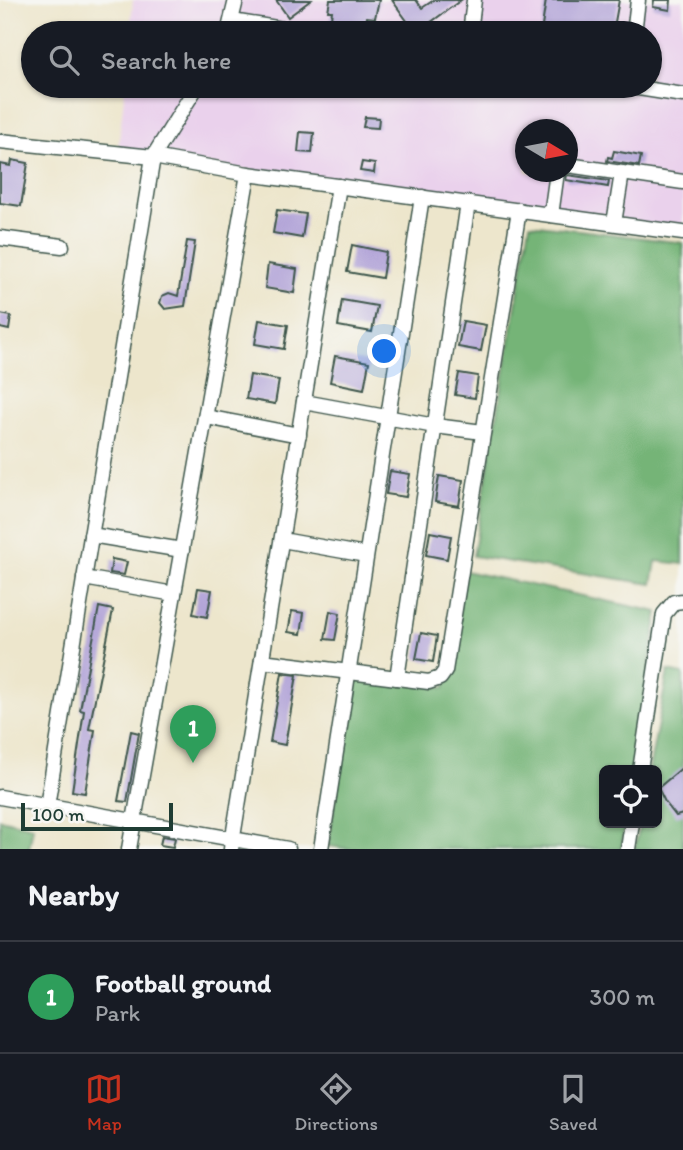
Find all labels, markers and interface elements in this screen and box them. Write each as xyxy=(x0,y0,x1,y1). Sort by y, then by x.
search box xyxy=(21,21,662,98)
icon: search xyxy=(45,41,83,79)
text: Search here xyxy=(101,44,231,76)
north arrow xyxy=(515,119,578,182)
your location xyxy=(367,334,401,368)
pin: 1 xyxy=(170,705,216,763)
map controls xyxy=(599,765,662,828)
button: locate xyxy=(599,765,662,828)
scale bar xyxy=(21,800,173,832)
text: 100 m xyxy=(32,803,84,826)
text: Nearby xyxy=(28,876,119,913)
text: Football ground xyxy=(95,967,271,999)
text: 1 xyxy=(46,983,56,1011)
text: 300 m xyxy=(590,983,655,1011)
text: Park xyxy=(95,999,140,1027)
tab: Map xyxy=(85,1070,123,1135)
tab: Directions xyxy=(294,1070,378,1135)
tab: Saved xyxy=(549,1070,597,1135)

